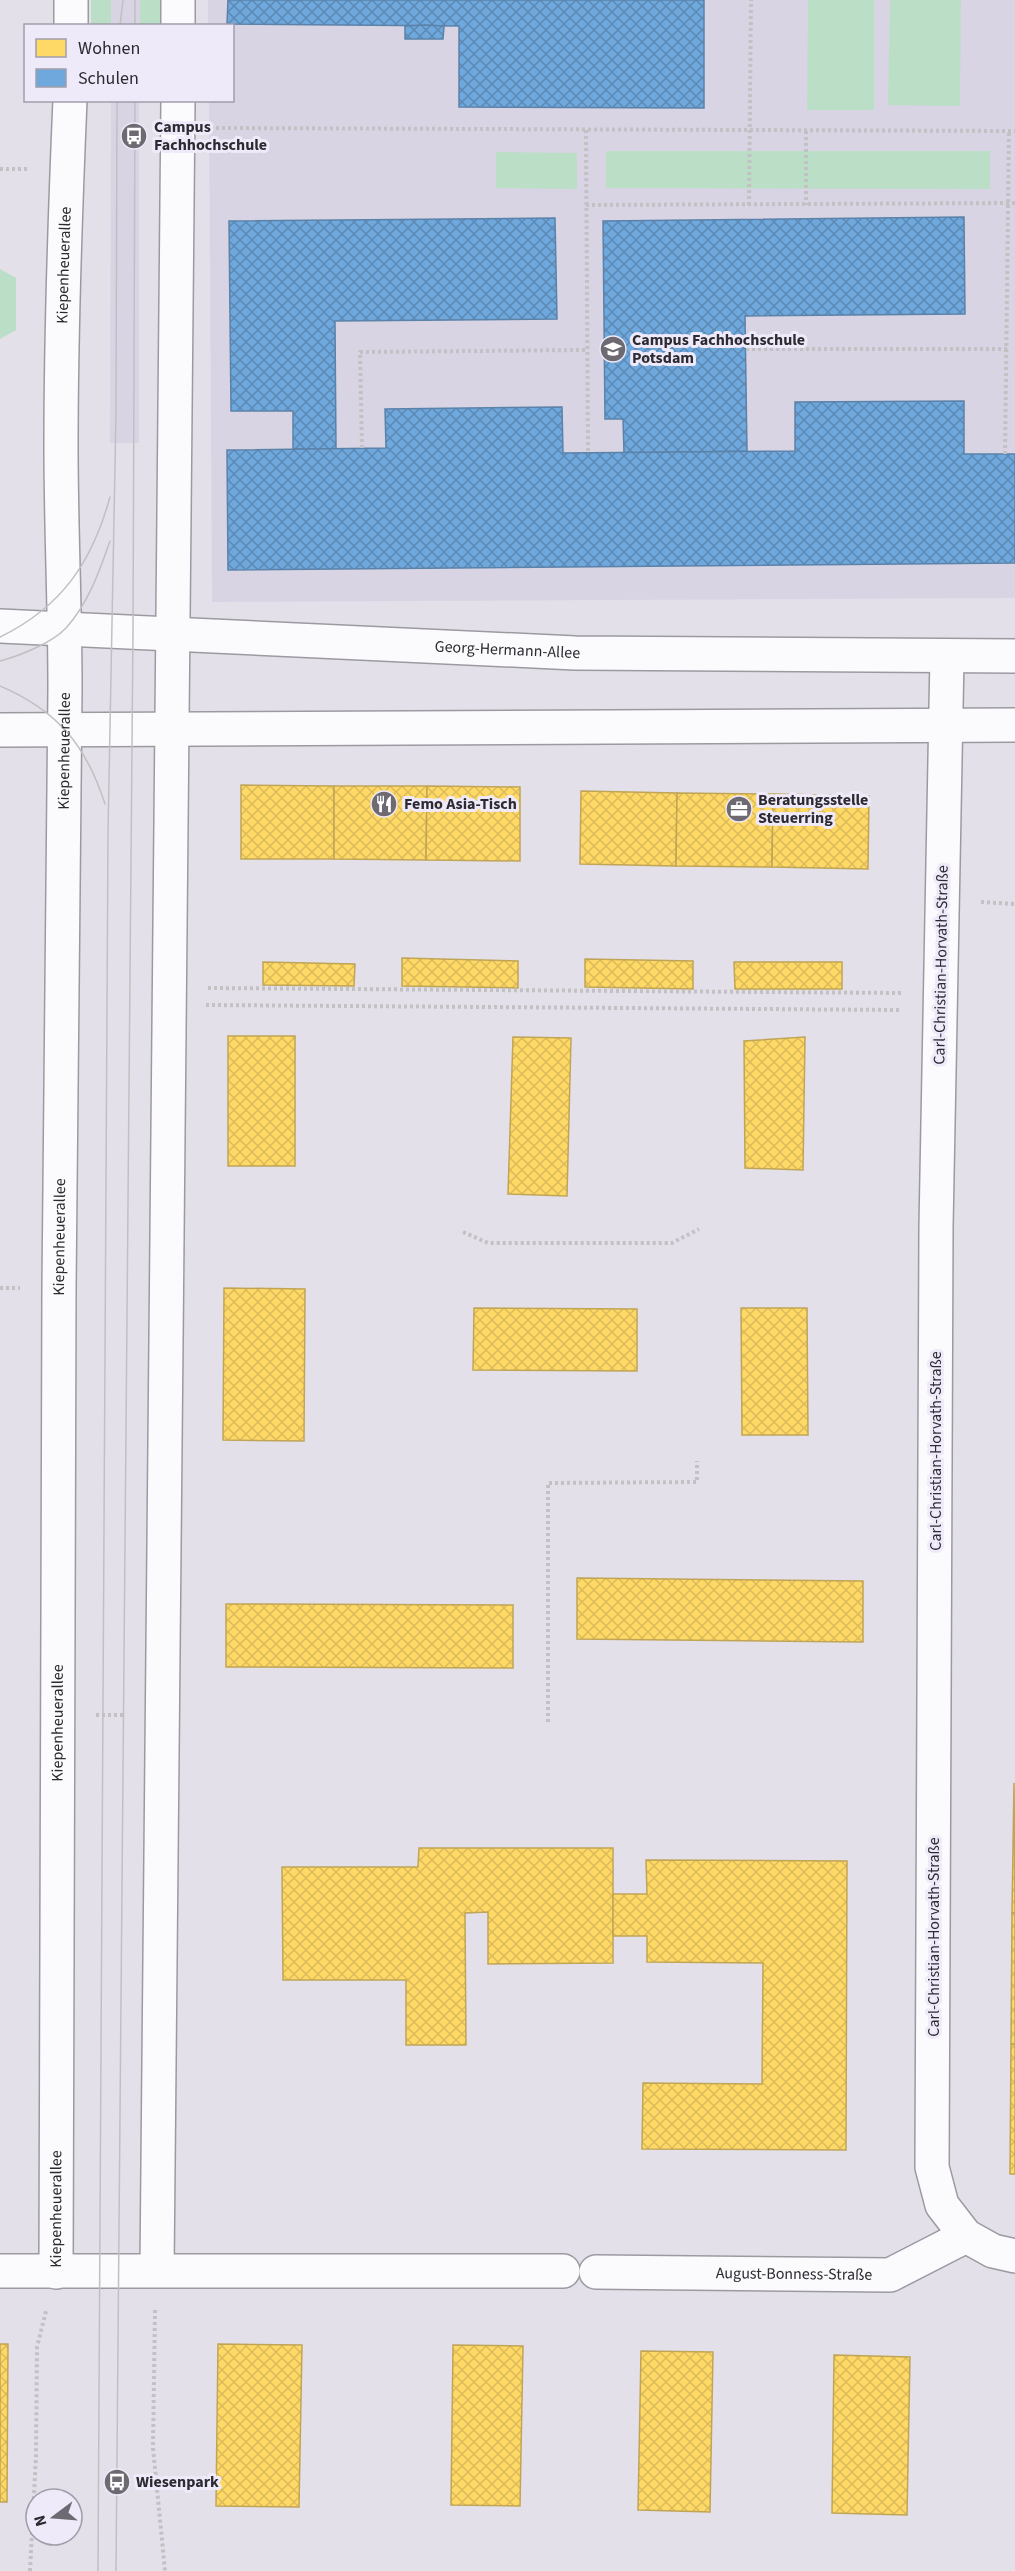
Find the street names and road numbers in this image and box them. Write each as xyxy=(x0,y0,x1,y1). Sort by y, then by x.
street label: Kiepenheuerallee xyxy=(51,206,77,324)
street label: Georg-Hermann-Allee xyxy=(434,635,580,664)
street label: Kiepenheuerallee xyxy=(53,692,76,810)
street label: Carl-Christian-Horvath-Straße xyxy=(928,865,954,1065)
street label: Kiepenheuerallee xyxy=(48,1178,71,1296)
street label: Carl-Christian-Horvath-Straße xyxy=(925,1351,947,1551)
street label: Kiepenheuerallee xyxy=(46,1664,69,1782)
street label: Carl-Christian-Horvath-Straße xyxy=(923,1837,945,2037)
street label: Kiepenheuerallee xyxy=(45,2150,67,2268)
street label: August-Bonness-Straße xyxy=(716,2262,872,2286)

